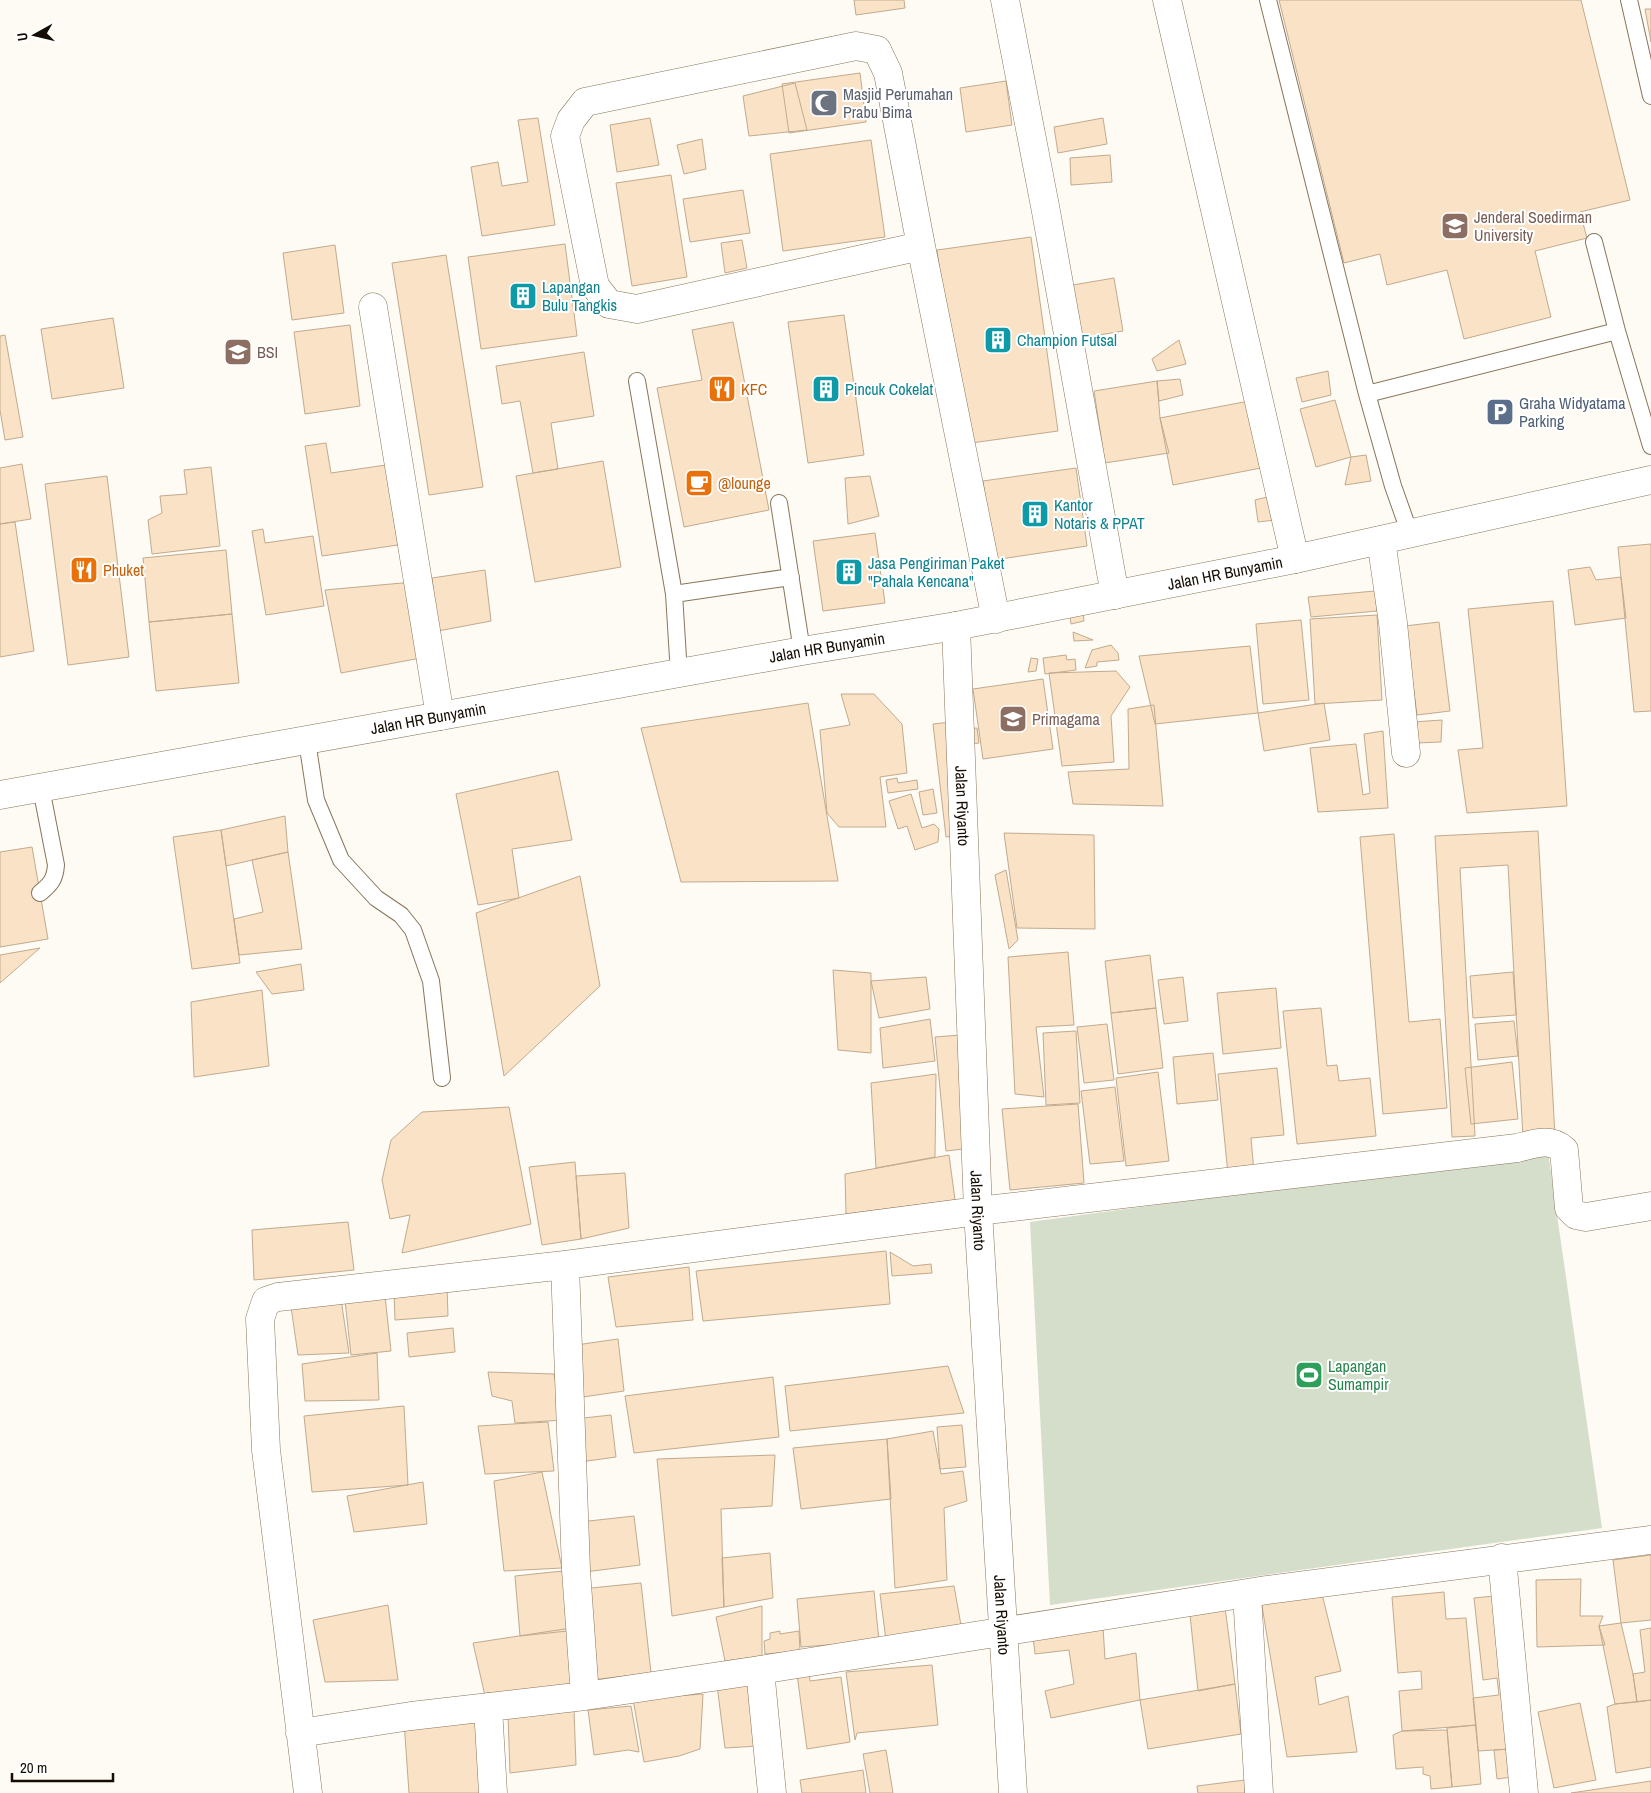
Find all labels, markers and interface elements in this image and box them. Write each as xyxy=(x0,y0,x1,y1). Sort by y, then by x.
north arrow xyxy=(10,10,60,60)
text: U xyxy=(13,31,32,42)
place label: Masjid Perumahan Prabu Bima xyxy=(843,83,953,123)
mosque icon: Masjid Perumahan Prabu Bima xyxy=(809,88,839,118)
place label: Jenderal Soedirman University xyxy=(1474,206,1592,246)
school or university icon: Jenderal Soedirman University xyxy=(1440,211,1470,241)
place label: Lapangan Bulu Tangkis xyxy=(542,276,617,316)
building icon: Lapangan Bulu Tangkis xyxy=(508,281,538,311)
building icon: Champion Futsal xyxy=(983,325,1013,355)
place label: Champion Futsal xyxy=(1017,329,1117,351)
school or university icon: BSI xyxy=(223,337,253,367)
place label: BSI xyxy=(257,341,278,363)
restaurant icon: KFC xyxy=(707,374,737,404)
building icon: Pincuk Cokelat xyxy=(811,374,841,404)
place label: KFC xyxy=(741,378,767,400)
place label: Pincuk Cokelat xyxy=(845,378,934,400)
place label: Graha Widyatama Parking xyxy=(1519,392,1626,432)
parking icon: Graha Widyatama Parking xyxy=(1485,397,1515,427)
cafe icon: @lounge xyxy=(684,468,714,498)
place label: @lounge xyxy=(718,472,771,494)
place label: Kantor Notaris & PPAT xyxy=(1054,494,1145,534)
building icon: Kantor Notaris & PPAT xyxy=(1020,499,1050,529)
street label: Jalan HR Bunyamin xyxy=(1166,551,1284,595)
place label: Jasa Pengiriman Paket "Pahala Kencana" xyxy=(868,552,1005,592)
restaurant icon: Phuket xyxy=(69,555,99,585)
building icon: Jasa Pengiriman Paket "Pahala Kencana" xyxy=(834,557,864,587)
place label: Phuket xyxy=(103,559,144,581)
street label: Jalan HR Bunyamin xyxy=(767,627,886,668)
street label: Jalan HR Bunyamin xyxy=(369,697,488,739)
school or university icon: Primagama xyxy=(998,704,1028,734)
place label: Primagama xyxy=(1032,708,1101,730)
street label: Jalan Riyanto xyxy=(950,765,975,846)
street label: Jalan Riyanto xyxy=(965,1170,991,1251)
place label: Lapangan Sumampir xyxy=(1328,1355,1389,1395)
sports icon: Lapangan Sumampir xyxy=(1294,1360,1324,1390)
street label: Jalan Riyanto xyxy=(989,1574,1016,1656)
scale bar xyxy=(12,1750,114,1782)
text: 20 m xyxy=(20,1757,47,1778)

